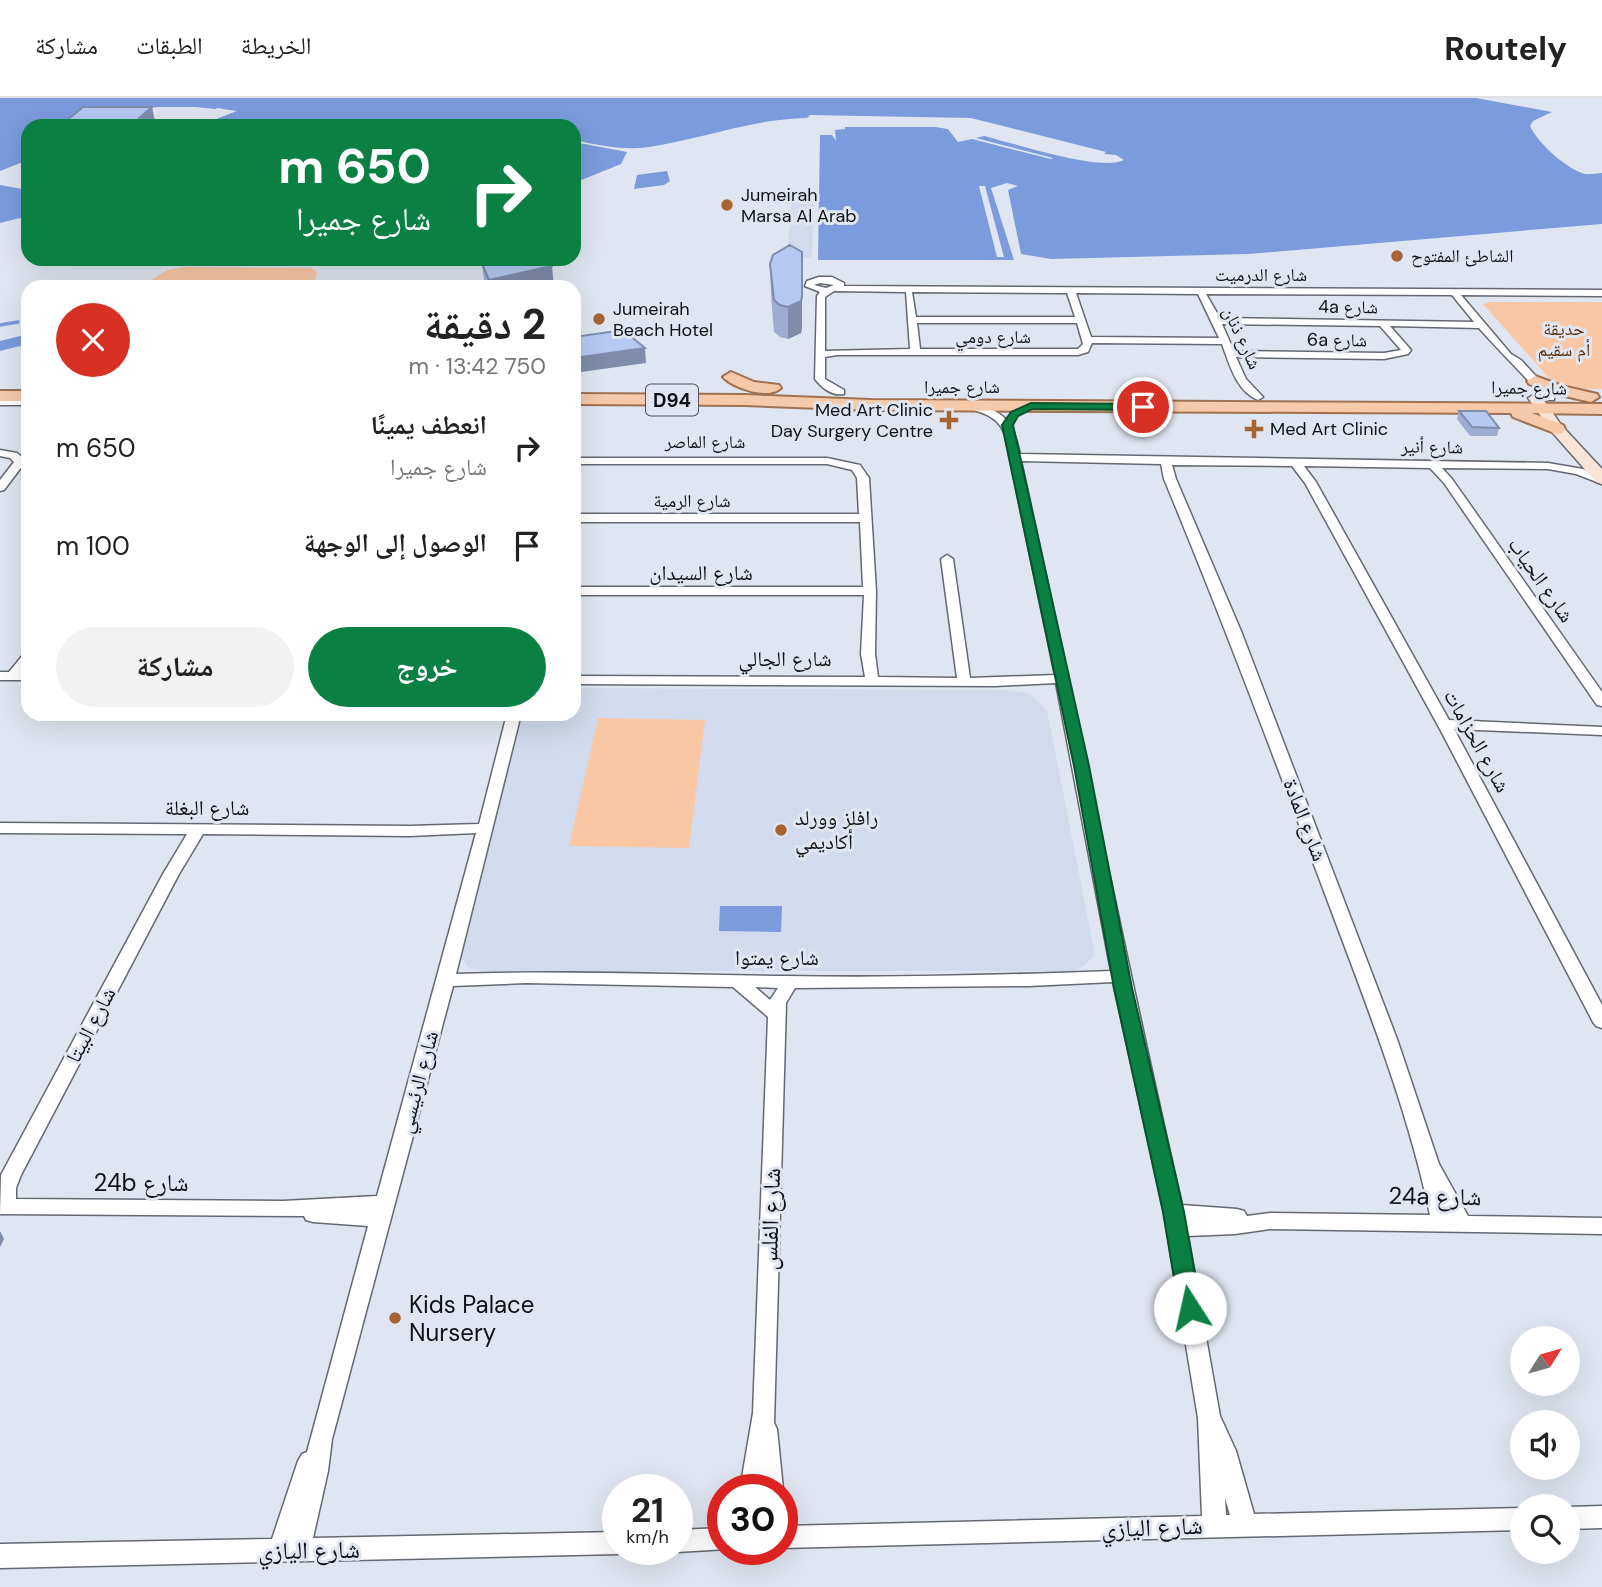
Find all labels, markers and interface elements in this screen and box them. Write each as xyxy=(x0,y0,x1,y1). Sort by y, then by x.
text: Routely xyxy=(1444,27,1567,70)
text: مشاركة xyxy=(35,30,98,61)
text: الطبقات xyxy=(136,30,203,61)
text: الخريطة xyxy=(241,30,311,61)
text: 650 m xyxy=(278,134,431,198)
icon: right xyxy=(455,147,546,238)
place label: Jumeirah Marsa Al Arab xyxy=(741,183,857,228)
marker: Jumeirah Marsa Al Arab xyxy=(719,197,735,213)
text: شارع جميرا xyxy=(296,198,431,240)
place label: الشاطئ المفتوح xyxy=(1411,244,1513,268)
marker: الشاطئ المفتوح xyxy=(1389,248,1405,264)
street label: شارع الدرميت xyxy=(1215,263,1307,287)
street label: 4a شارع xyxy=(1318,294,1378,320)
text: 2 دقيقة xyxy=(424,297,546,352)
place label: Jumeirah Beach Hotel xyxy=(613,297,713,342)
button: close xyxy=(56,303,130,377)
street label: شارع ذنان xyxy=(1217,303,1267,373)
marker: Jumeirah Beach Hotel xyxy=(591,311,607,327)
park label: حديقة أم سقيم xyxy=(1538,317,1590,362)
street label: شارع دومي xyxy=(955,325,1031,352)
street label: 6a شارع xyxy=(1307,327,1367,353)
text: 750 m · 13:42 xyxy=(409,351,546,381)
street label: شارع جميرا xyxy=(924,375,1000,399)
street label: شارع جميرا xyxy=(1491,375,1567,401)
pin xyxy=(1113,377,1173,437)
road number: D94 xyxy=(646,384,698,416)
icon: arrive xyxy=(1124,388,1162,426)
place label: Med Art Clinic Day Surgery Centre xyxy=(771,398,933,443)
text: انعطف يمينًا xyxy=(371,408,487,442)
marker: Med Art Clinic Day Surgery Centre xyxy=(939,410,959,430)
place label: Med Art Clinic xyxy=(1270,417,1388,441)
marker: Med Art Clinic xyxy=(1244,419,1264,439)
icon: right xyxy=(508,429,546,467)
street label: شارع الماصر xyxy=(664,430,745,454)
text: 650 m xyxy=(56,431,136,465)
street label: شارع أنير xyxy=(1400,434,1463,460)
text: شارع جميرا xyxy=(390,452,487,482)
street label: شارع الرمية xyxy=(653,489,731,513)
text: الوصول إلى الوجهة xyxy=(304,526,487,560)
icon: arrive xyxy=(508,527,546,565)
text: 100 m xyxy=(56,529,130,563)
street label: شارع الحياب xyxy=(1501,532,1581,628)
street label: شارع السيدان xyxy=(649,559,753,587)
button: مشاركة xyxy=(56,627,294,707)
button: خروج xyxy=(308,627,546,707)
street label: شارع الجالي xyxy=(738,645,832,675)
street label: شارع الحزامات xyxy=(1437,685,1517,797)
street label: شارع المادة xyxy=(1276,775,1334,865)
street label: شارع البغلة xyxy=(165,794,249,822)
place label: رافلز وورلد أكاديمي xyxy=(795,804,878,858)
marker: رافلز وورلد أكاديمي xyxy=(773,822,789,838)
street label: شارع يمتوا xyxy=(735,944,819,972)
street label: شارع البيتا xyxy=(60,982,122,1068)
street label: شارع الرئيسي xyxy=(391,1028,447,1137)
street label: 24b شارع xyxy=(93,1167,189,1198)
street label: شارع الفلس xyxy=(753,1167,787,1271)
street label: 24a شارع xyxy=(1388,1180,1482,1212)
position arrow xyxy=(1153,1271,1227,1345)
place label: Kids Palace Nursery xyxy=(409,1289,534,1348)
marker: Kids Palace Nursery xyxy=(387,1310,403,1326)
north arrow xyxy=(1510,1326,1580,1396)
map controls xyxy=(1510,1326,1580,1564)
button: sound xyxy=(1510,1410,1580,1480)
speed limit sign: 30 xyxy=(707,1474,798,1565)
text: 21 xyxy=(631,1487,664,1533)
button: search xyxy=(1510,1494,1580,1564)
street label: شارع اليازي xyxy=(1101,1510,1203,1548)
text: km/h xyxy=(626,1525,669,1549)
street label: شارع اليازي xyxy=(258,1534,360,1570)

